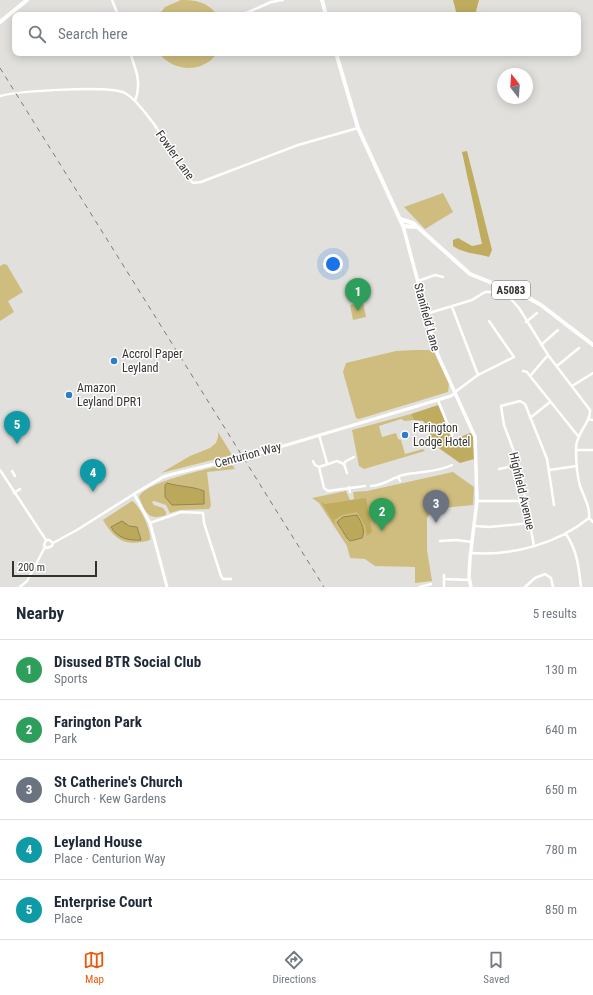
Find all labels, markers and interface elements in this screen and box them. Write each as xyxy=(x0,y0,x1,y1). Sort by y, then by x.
search box xyxy=(12,12,581,56)
icon: search xyxy=(26,23,48,45)
text: Search here xyxy=(58,25,128,43)
north arrow xyxy=(497,68,533,104)
street label: Fowler Lane xyxy=(153,128,197,183)
your location xyxy=(323,254,343,274)
pin: 1 xyxy=(345,278,371,311)
street label: Stanifield Lane xyxy=(411,281,443,353)
road number: A5083 xyxy=(492,281,530,299)
place label: Accrol Paper Leyland xyxy=(122,347,183,375)
marker: Accrol Paper Leyland xyxy=(109,356,119,366)
place label: Amazon Leyland DPR1 xyxy=(77,381,142,409)
marker: Amazon Leyland DPR1 xyxy=(64,390,74,400)
pin: 5 xyxy=(4,411,30,444)
place label: Farington Lodge Hotel xyxy=(413,421,470,449)
marker: Farington Lodge Hotel xyxy=(400,430,410,440)
street label: Centurion Way xyxy=(213,439,283,471)
street label: Highfield Avenue xyxy=(506,451,538,532)
pin: 4 xyxy=(80,459,106,492)
pin: 3 xyxy=(423,490,449,523)
pin: 2 xyxy=(369,498,395,531)
scale bar xyxy=(12,559,97,578)
text: 200 m xyxy=(18,561,45,574)
text: Nearby xyxy=(16,603,64,623)
text: 5 results xyxy=(533,606,577,621)
text: Disused BTR Social Club xyxy=(54,653,201,671)
text: 1 xyxy=(26,662,32,677)
text: 130 m xyxy=(545,662,577,677)
text: Sports xyxy=(54,671,88,686)
text: Farington Park xyxy=(54,713,142,731)
text: 2 xyxy=(26,722,32,737)
text: 640 m xyxy=(545,722,577,737)
text: Park xyxy=(54,731,77,746)
text: St Catherine's Church xyxy=(54,773,183,791)
text: 3 xyxy=(26,782,32,797)
text: 650 m xyxy=(545,782,577,797)
text: Church · Kew Gardens xyxy=(54,791,166,806)
text: Leyland House xyxy=(54,833,142,851)
text: 4 xyxy=(26,842,32,857)
text: 780 m xyxy=(545,842,577,857)
text: Place · Centurion Way xyxy=(54,851,166,866)
text: Enterprise Court xyxy=(54,893,152,911)
text: 5 xyxy=(26,902,32,917)
text: 850 m xyxy=(545,902,577,917)
text: Place xyxy=(54,911,83,926)
tab: Map xyxy=(83,949,105,986)
tab: Directions xyxy=(272,949,316,986)
tab: Saved xyxy=(483,949,510,986)

